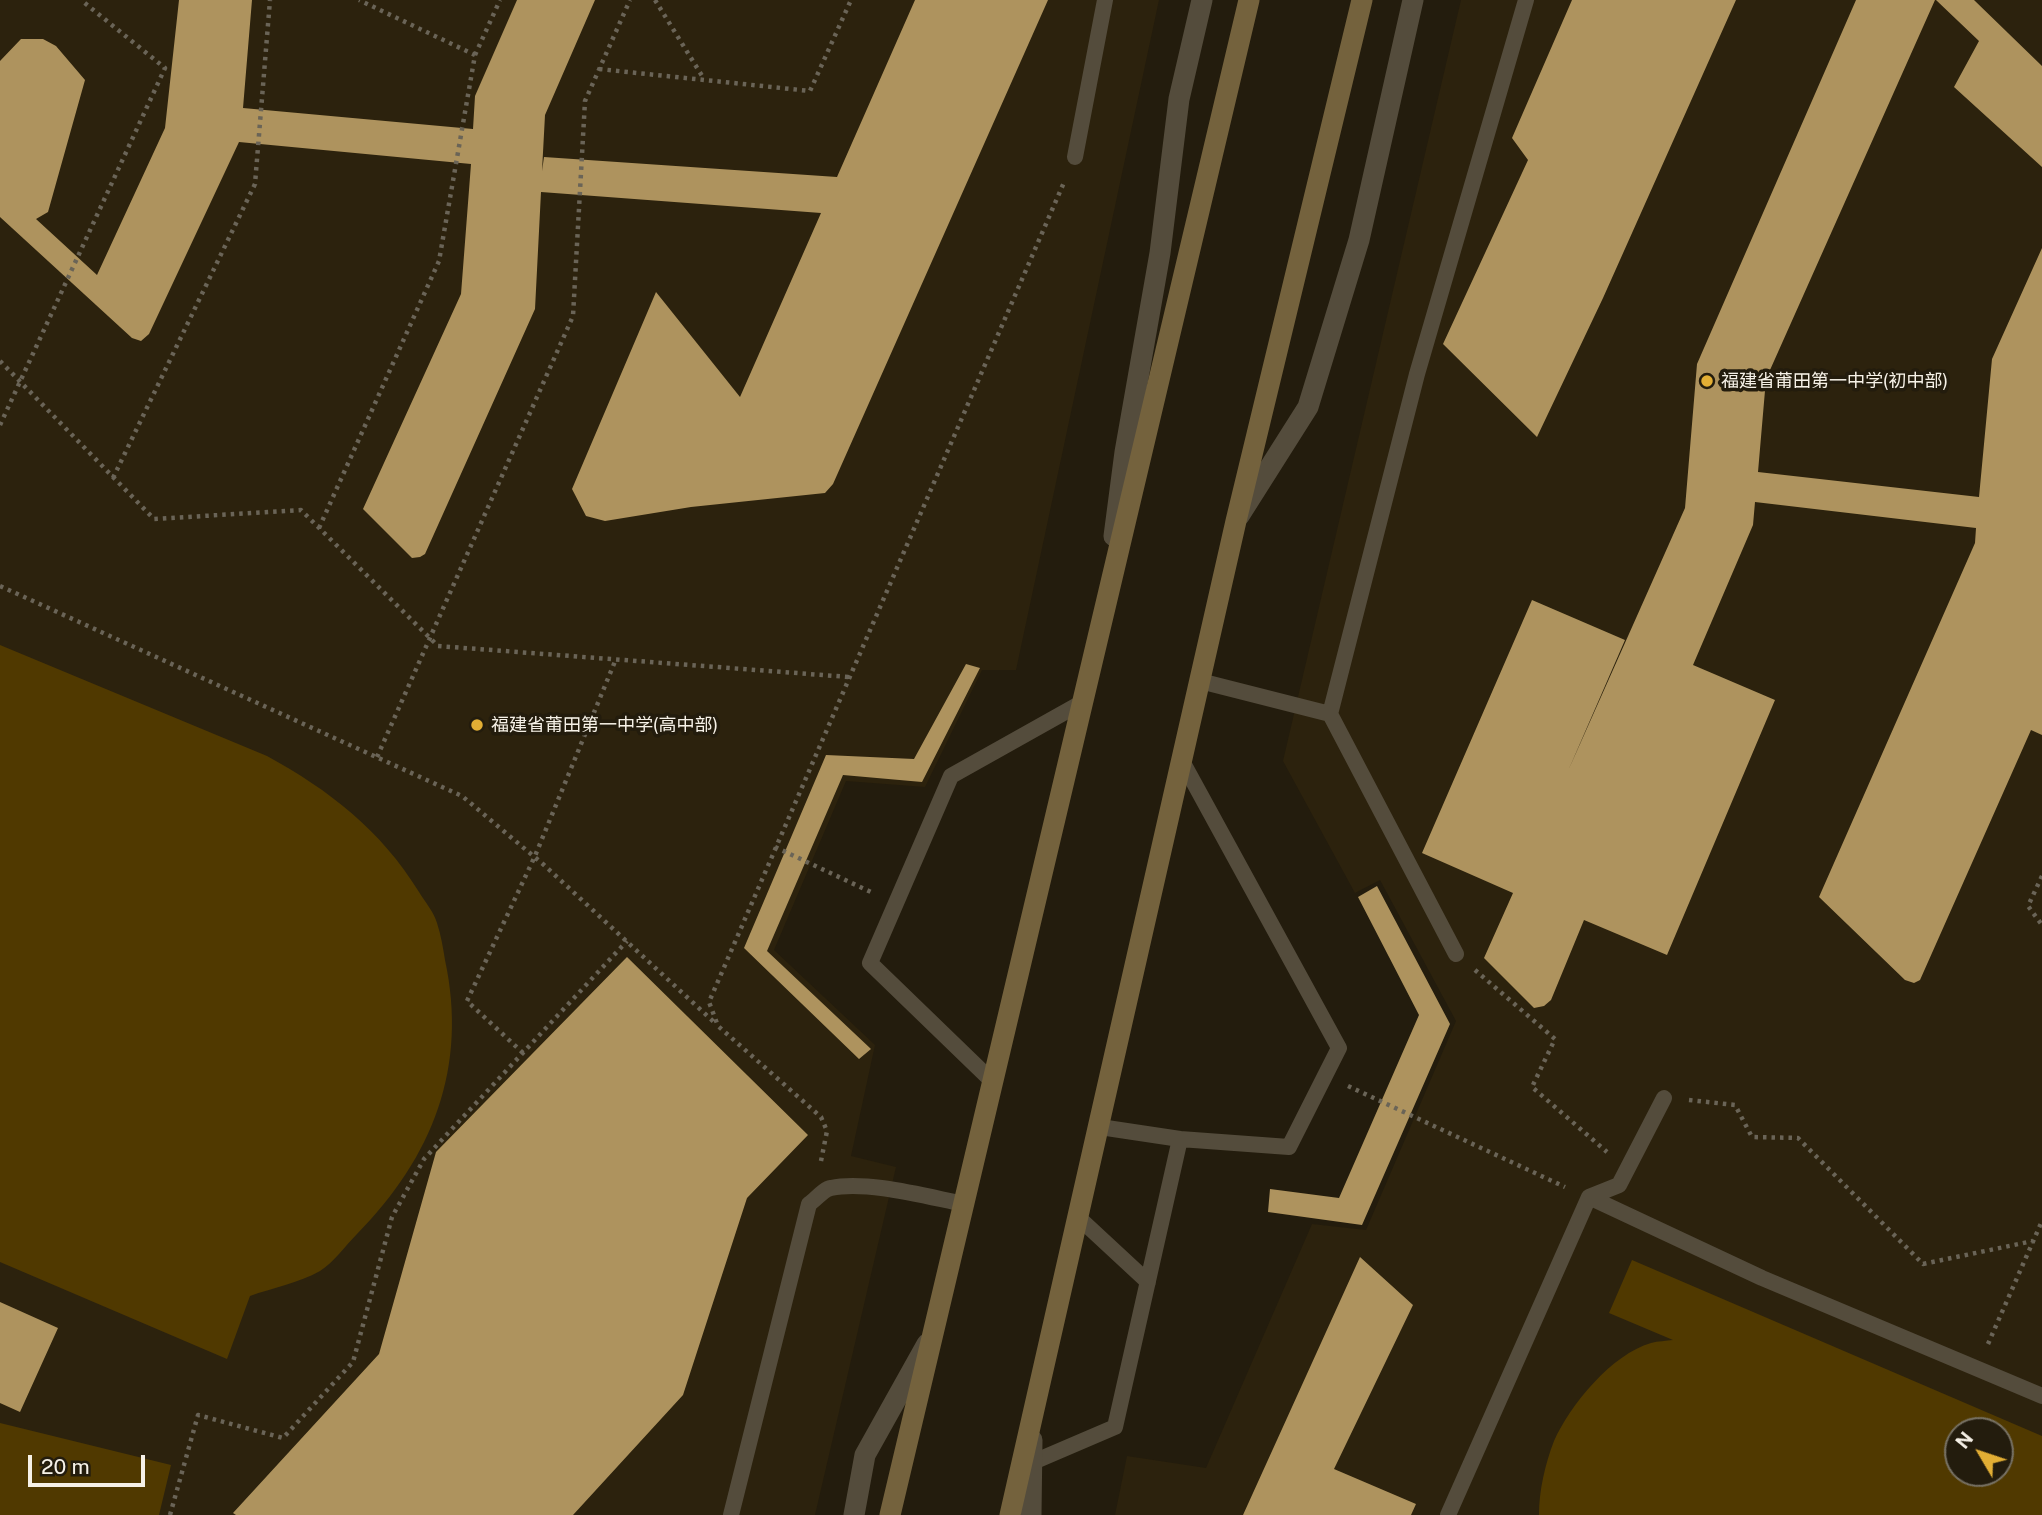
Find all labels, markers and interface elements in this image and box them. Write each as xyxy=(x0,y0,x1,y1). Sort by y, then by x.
place label: 福建省莆田第一中学(初中部) xyxy=(1721,370,1948,392)
marker: 福建省莆田第一中学(初中部) xyxy=(1699,373,1715,389)
place label: 福建省莆田第一中学(高中部) xyxy=(491,714,718,736)
marker: 福建省莆田第一中学(高中部) xyxy=(469,717,485,733)
north arrow xyxy=(1944,1417,2014,1487)
text: N xyxy=(1951,1427,1977,1453)
scale bar xyxy=(32,1442,149,1486)
text: 20 m xyxy=(41,1454,90,1479)

